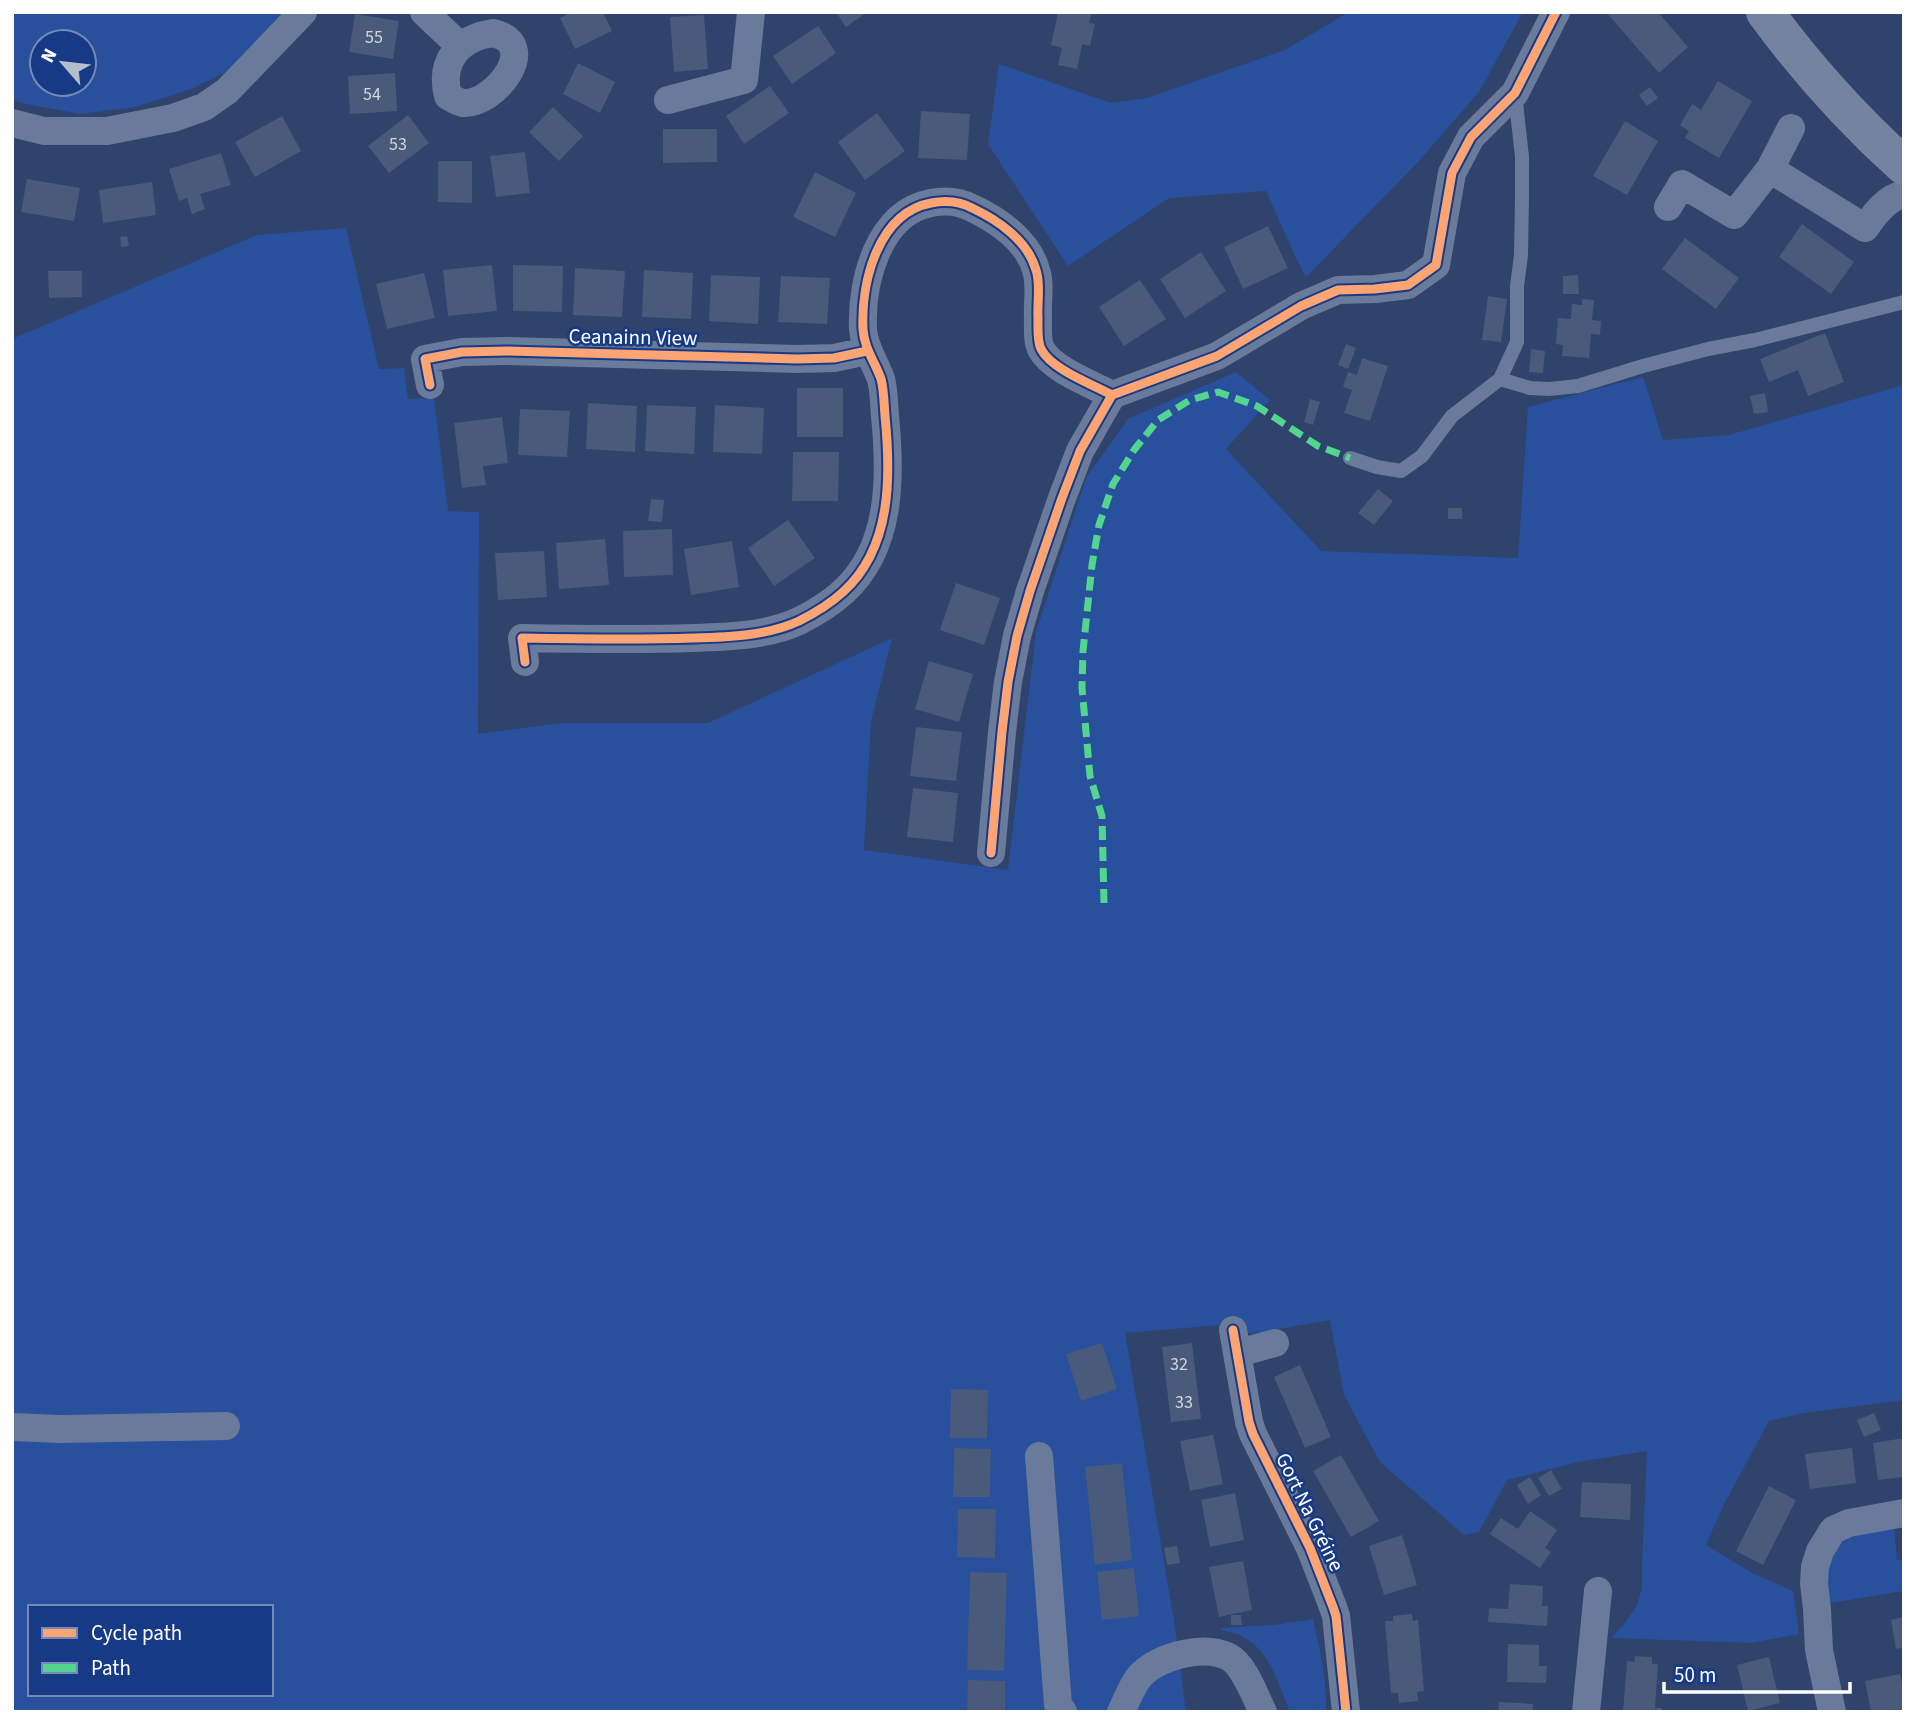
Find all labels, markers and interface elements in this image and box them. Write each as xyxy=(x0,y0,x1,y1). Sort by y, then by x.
house number: 55 xyxy=(365,25,383,50)
north arrow xyxy=(28,28,98,98)
text: N xyxy=(34,44,64,68)
house number: 54 xyxy=(363,82,381,107)
house number: 53 xyxy=(389,132,407,157)
street label: Ceanainn View xyxy=(568,321,698,353)
house number: 32 xyxy=(1170,1352,1188,1377)
house number: 33 xyxy=(1175,1390,1193,1415)
street label: Gort Na Gréine xyxy=(1268,1448,1352,1576)
legend xyxy=(28,1605,273,1696)
text: Cycle path xyxy=(91,1618,182,1648)
scale bar xyxy=(1664,1650,1850,1694)
text: Path xyxy=(91,1653,131,1683)
text: 50 m xyxy=(1674,1660,1716,1690)

